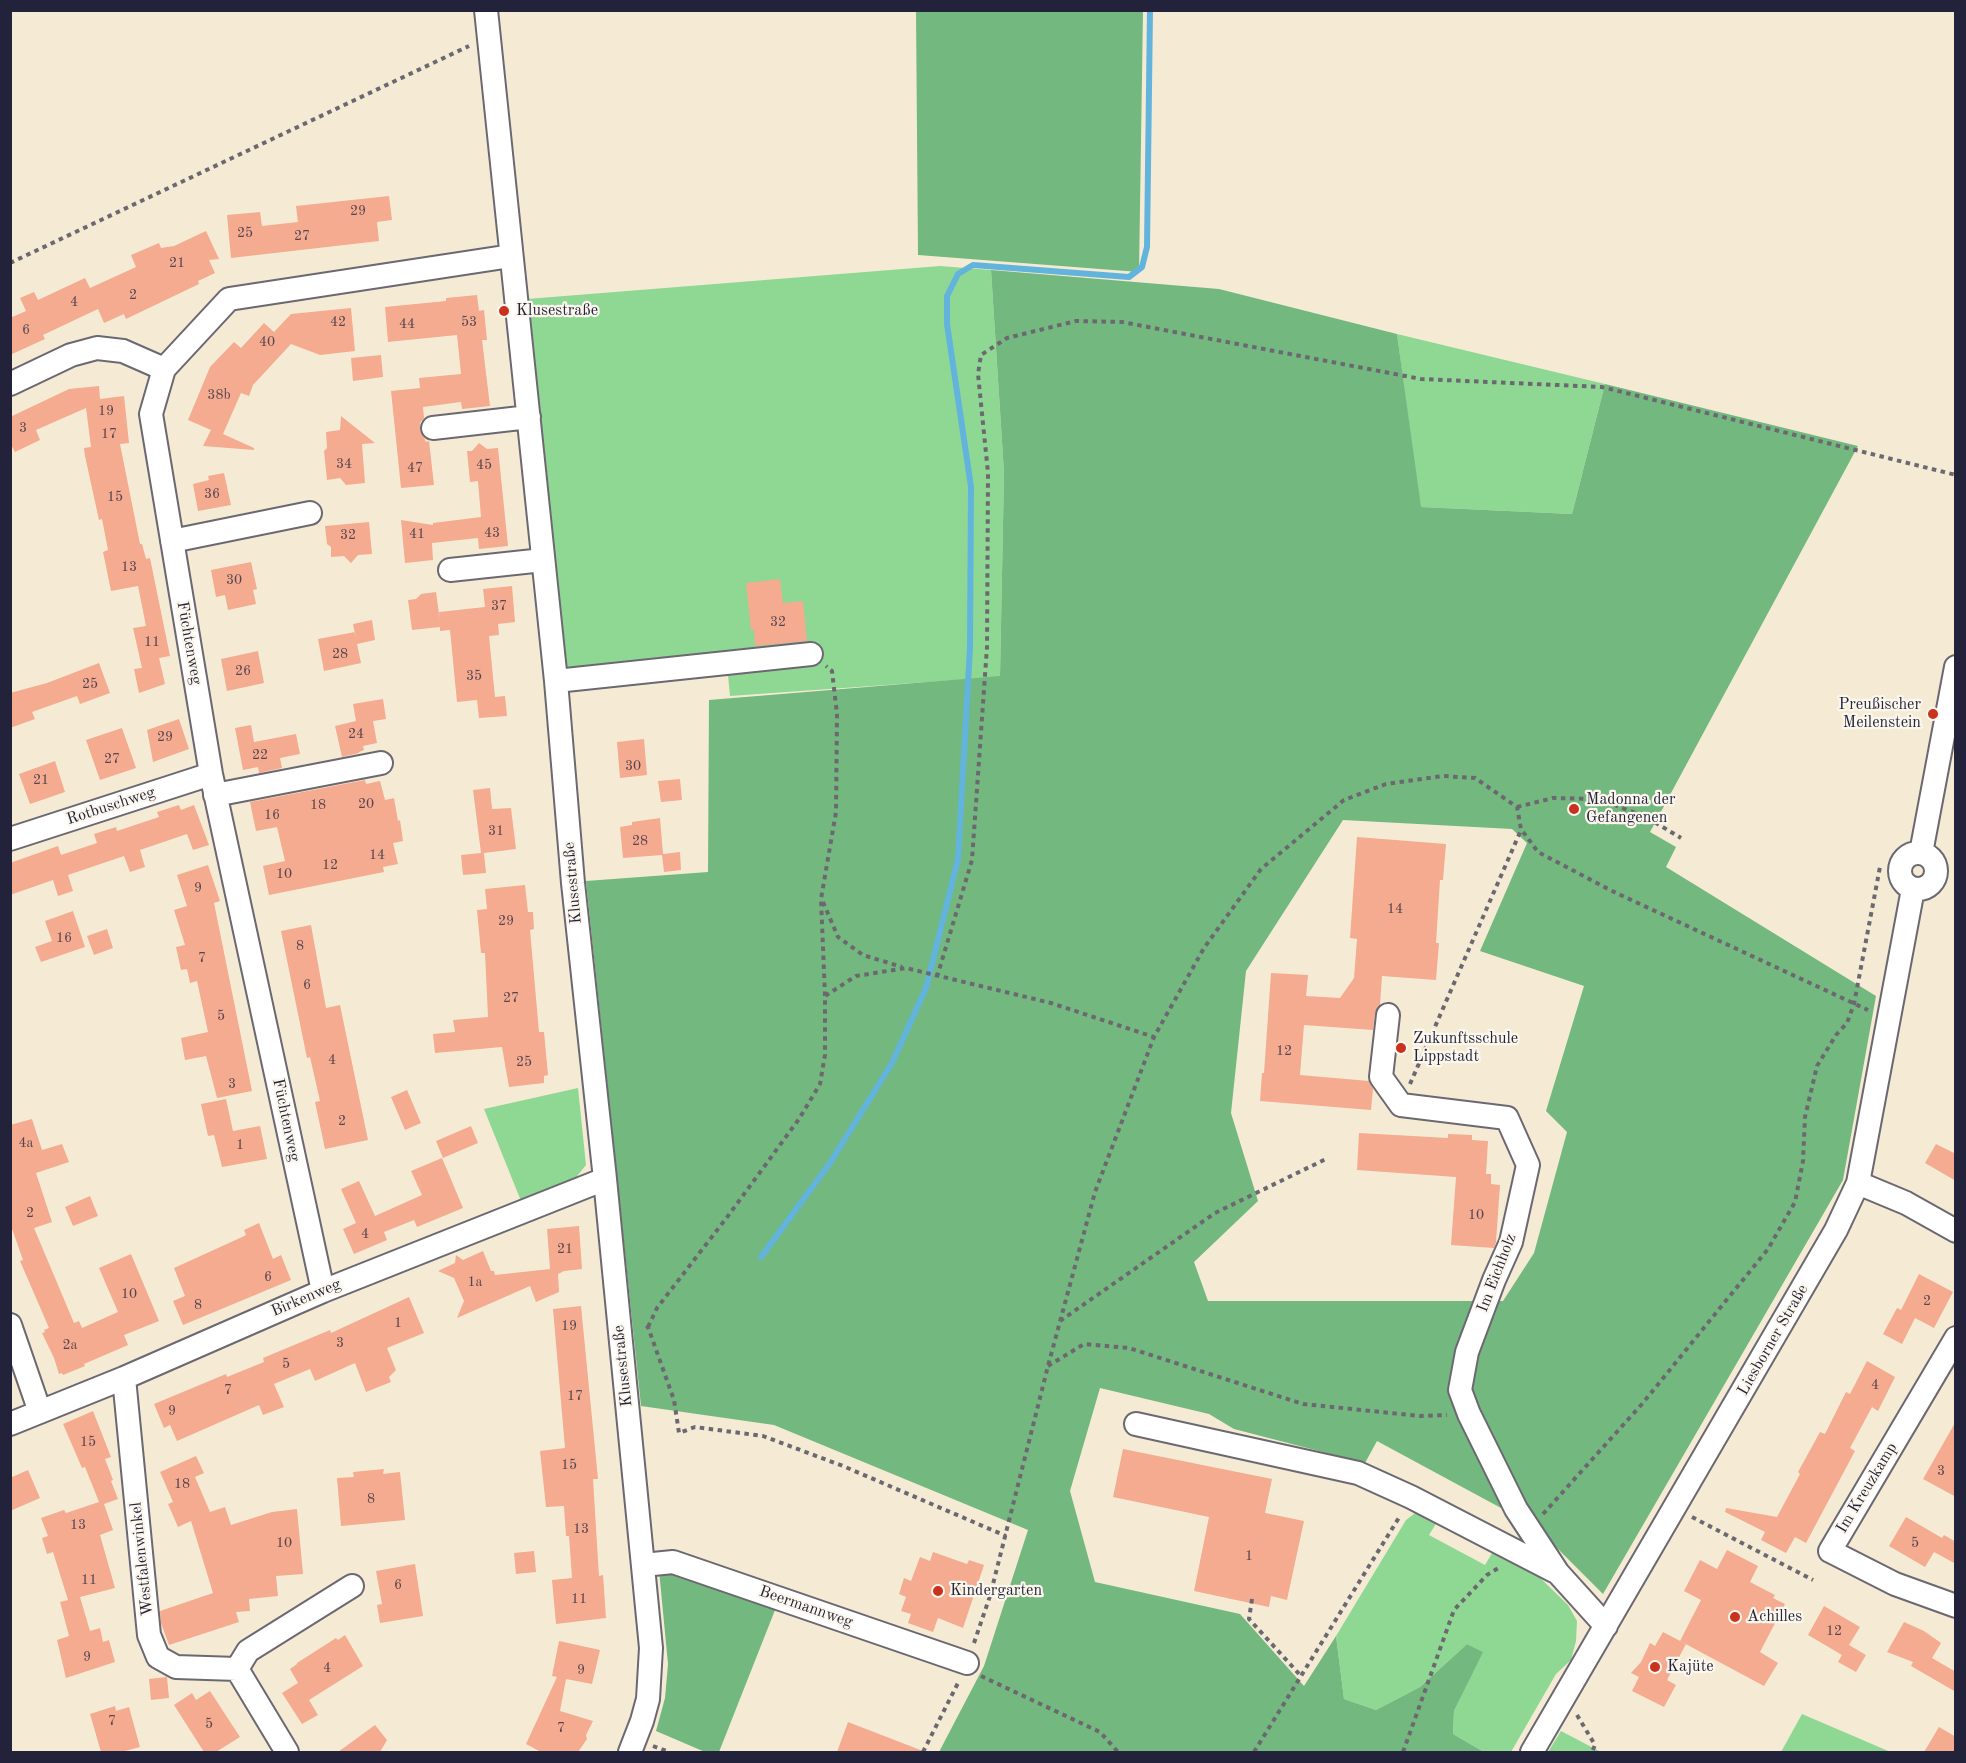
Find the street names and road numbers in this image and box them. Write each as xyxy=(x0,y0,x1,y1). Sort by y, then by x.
street label: Füchtenweg xyxy=(172,600,206,686)
street label: Rotbuschweg xyxy=(64,783,158,829)
street label: Klusestraße xyxy=(560,841,586,925)
street label: Füchtenweg xyxy=(268,1077,304,1163)
street label: Im Eichholz xyxy=(1473,1231,1521,1315)
street label: Birkenweg xyxy=(268,1275,344,1321)
street label: Liesborner Straße xyxy=(1733,1281,1813,1399)
street label: Klusestraße xyxy=(609,1324,637,1408)
street label: Im Kreuzkamp xyxy=(1832,1439,1902,1537)
street label: Westfalenwinkel xyxy=(126,1501,158,1617)
street label: Beermannweg xyxy=(757,1582,855,1632)

